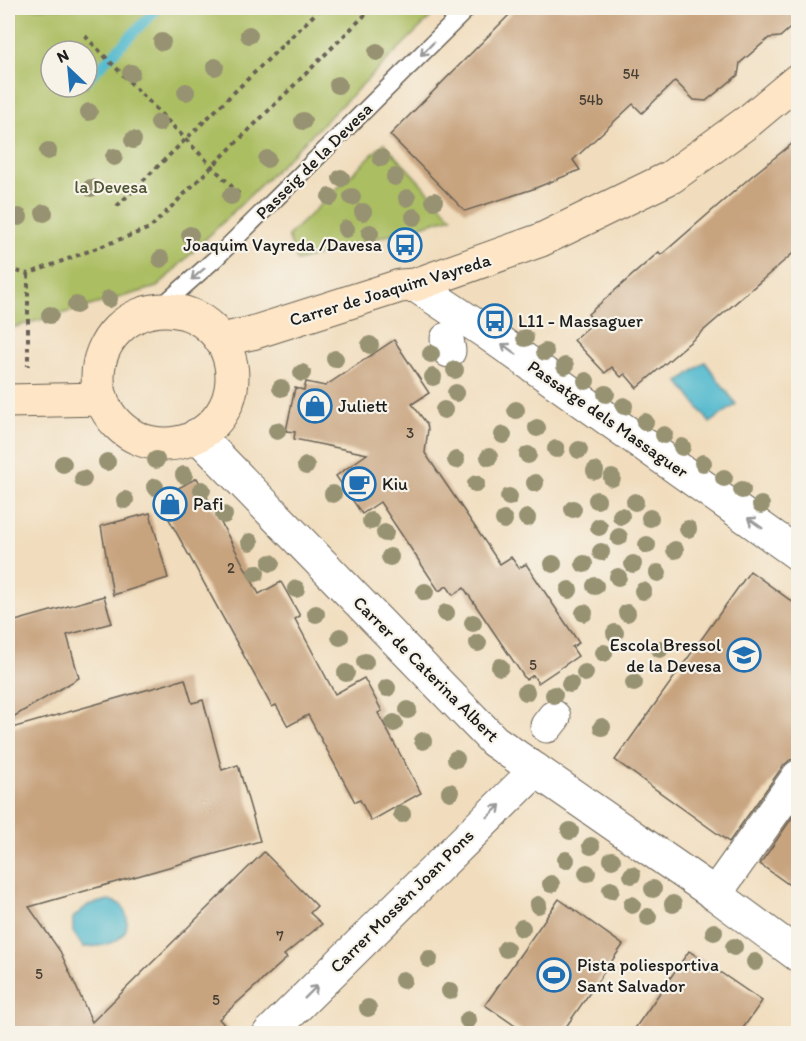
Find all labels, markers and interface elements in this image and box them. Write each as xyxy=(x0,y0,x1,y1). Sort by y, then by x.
north arrow xyxy=(39,39,99,99)
one-way arrow xyxy=(419,41,434,56)
text: N xyxy=(54,45,72,67)
house number: 54 xyxy=(623,65,639,83)
house number: 54b xyxy=(579,91,604,109)
street label: Passeig de la Devesa xyxy=(251,98,377,224)
park label: la Devesa xyxy=(74,176,148,198)
bus stop icon: Joaquim Vayreda /Davesa xyxy=(387,227,423,263)
place label: Joaquim Vayreda /Davesa xyxy=(183,234,383,256)
street label: Carrer de Joaquim Vayreda xyxy=(287,249,494,331)
one-way arrow xyxy=(191,267,206,281)
bus stop icon: L11 - Massaguer xyxy=(477,303,513,339)
place label: L11 - Massaguer xyxy=(518,310,644,332)
one-way arrow xyxy=(502,343,518,355)
street label: Passatge dels Massaguer xyxy=(523,355,693,483)
shop icon: Juliett xyxy=(297,388,333,424)
place label: Juliett xyxy=(338,395,388,417)
house number: 3 xyxy=(406,424,414,442)
cafe icon: Kiu xyxy=(341,466,377,502)
place label: Kiu xyxy=(382,473,408,495)
shop icon: Pafi xyxy=(152,486,188,522)
place label: Pafi xyxy=(193,493,224,515)
one-way arrow xyxy=(747,517,763,529)
house number: 2 xyxy=(227,559,235,577)
street label: Carrer de Caterina Albert xyxy=(348,591,504,747)
place label: Escola Bressol de la Devesa xyxy=(610,634,721,677)
school or university icon: Escola Bressol de la Devesa xyxy=(726,637,762,673)
house number: 5 xyxy=(529,656,537,674)
one-way arrow xyxy=(486,804,501,818)
street label: Carrer Mossèn Joan Pons xyxy=(325,824,479,978)
house number: 7 xyxy=(276,927,284,945)
place label: Pista poliesportiva Sant Salvador xyxy=(577,954,719,997)
sports icon: Pista poliesportiva Sant Salvador xyxy=(536,957,572,993)
house number: 5 xyxy=(35,965,43,983)
one-way arrow xyxy=(303,985,318,1000)
house number: 5 xyxy=(212,991,220,1009)

